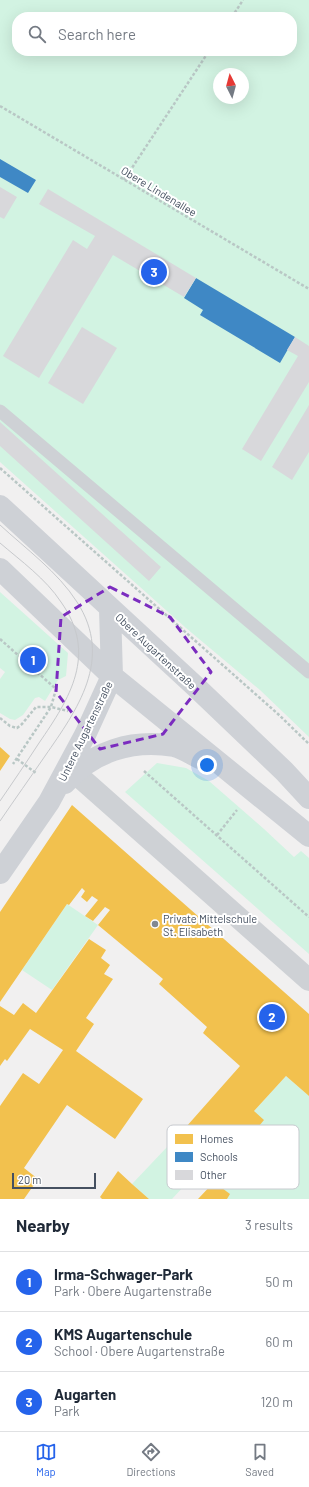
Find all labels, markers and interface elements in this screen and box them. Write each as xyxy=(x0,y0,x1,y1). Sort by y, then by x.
search box xyxy=(12,12,297,56)
icon: search xyxy=(26,23,48,45)
text: Search here xyxy=(58,25,136,43)
north arrow xyxy=(213,68,249,104)
street label: Obere Lindenallee xyxy=(119,163,199,219)
pin: 3 xyxy=(141,257,167,287)
street label: Obere Augartenstraße xyxy=(113,610,199,692)
pin: 1 xyxy=(20,645,46,675)
street label: Untere Augartenstraße xyxy=(55,679,115,783)
your location xyxy=(197,755,217,775)
place label: Private Mittelschule St. Elisabeth xyxy=(163,912,257,938)
marker: Private Mittelschule St. Elisabeth xyxy=(150,919,160,929)
pin: 2 xyxy=(259,1002,285,1032)
legend xyxy=(167,1125,299,1189)
text: Homes xyxy=(200,1132,233,1145)
text: Schools xyxy=(200,1150,238,1163)
text: Other xyxy=(200,1168,227,1181)
scale bar xyxy=(12,1171,96,1190)
text: 20 m xyxy=(18,1173,41,1186)
text: Nearby xyxy=(16,1215,70,1235)
text: 3 results xyxy=(245,1217,293,1233)
text: Irma-Schwager-Park xyxy=(54,1265,193,1283)
text: 1 xyxy=(27,1274,31,1290)
text: 50 m xyxy=(266,1274,293,1290)
text: Park · Obere Augartenstraße xyxy=(54,1283,212,1299)
text: KMS Augartenschule xyxy=(54,1325,192,1343)
text: 2 xyxy=(25,1334,33,1350)
text: 60 m xyxy=(266,1334,293,1350)
text: School · Obere Augartenstraße xyxy=(54,1343,225,1359)
text: Augarten xyxy=(54,1385,116,1403)
text: 3 xyxy=(25,1394,33,1410)
text: 120 m xyxy=(261,1394,293,1410)
text: Park xyxy=(54,1403,80,1419)
tab: Map xyxy=(35,1441,57,1478)
tab: Directions xyxy=(126,1441,176,1478)
tab: Saved xyxy=(245,1441,274,1478)

